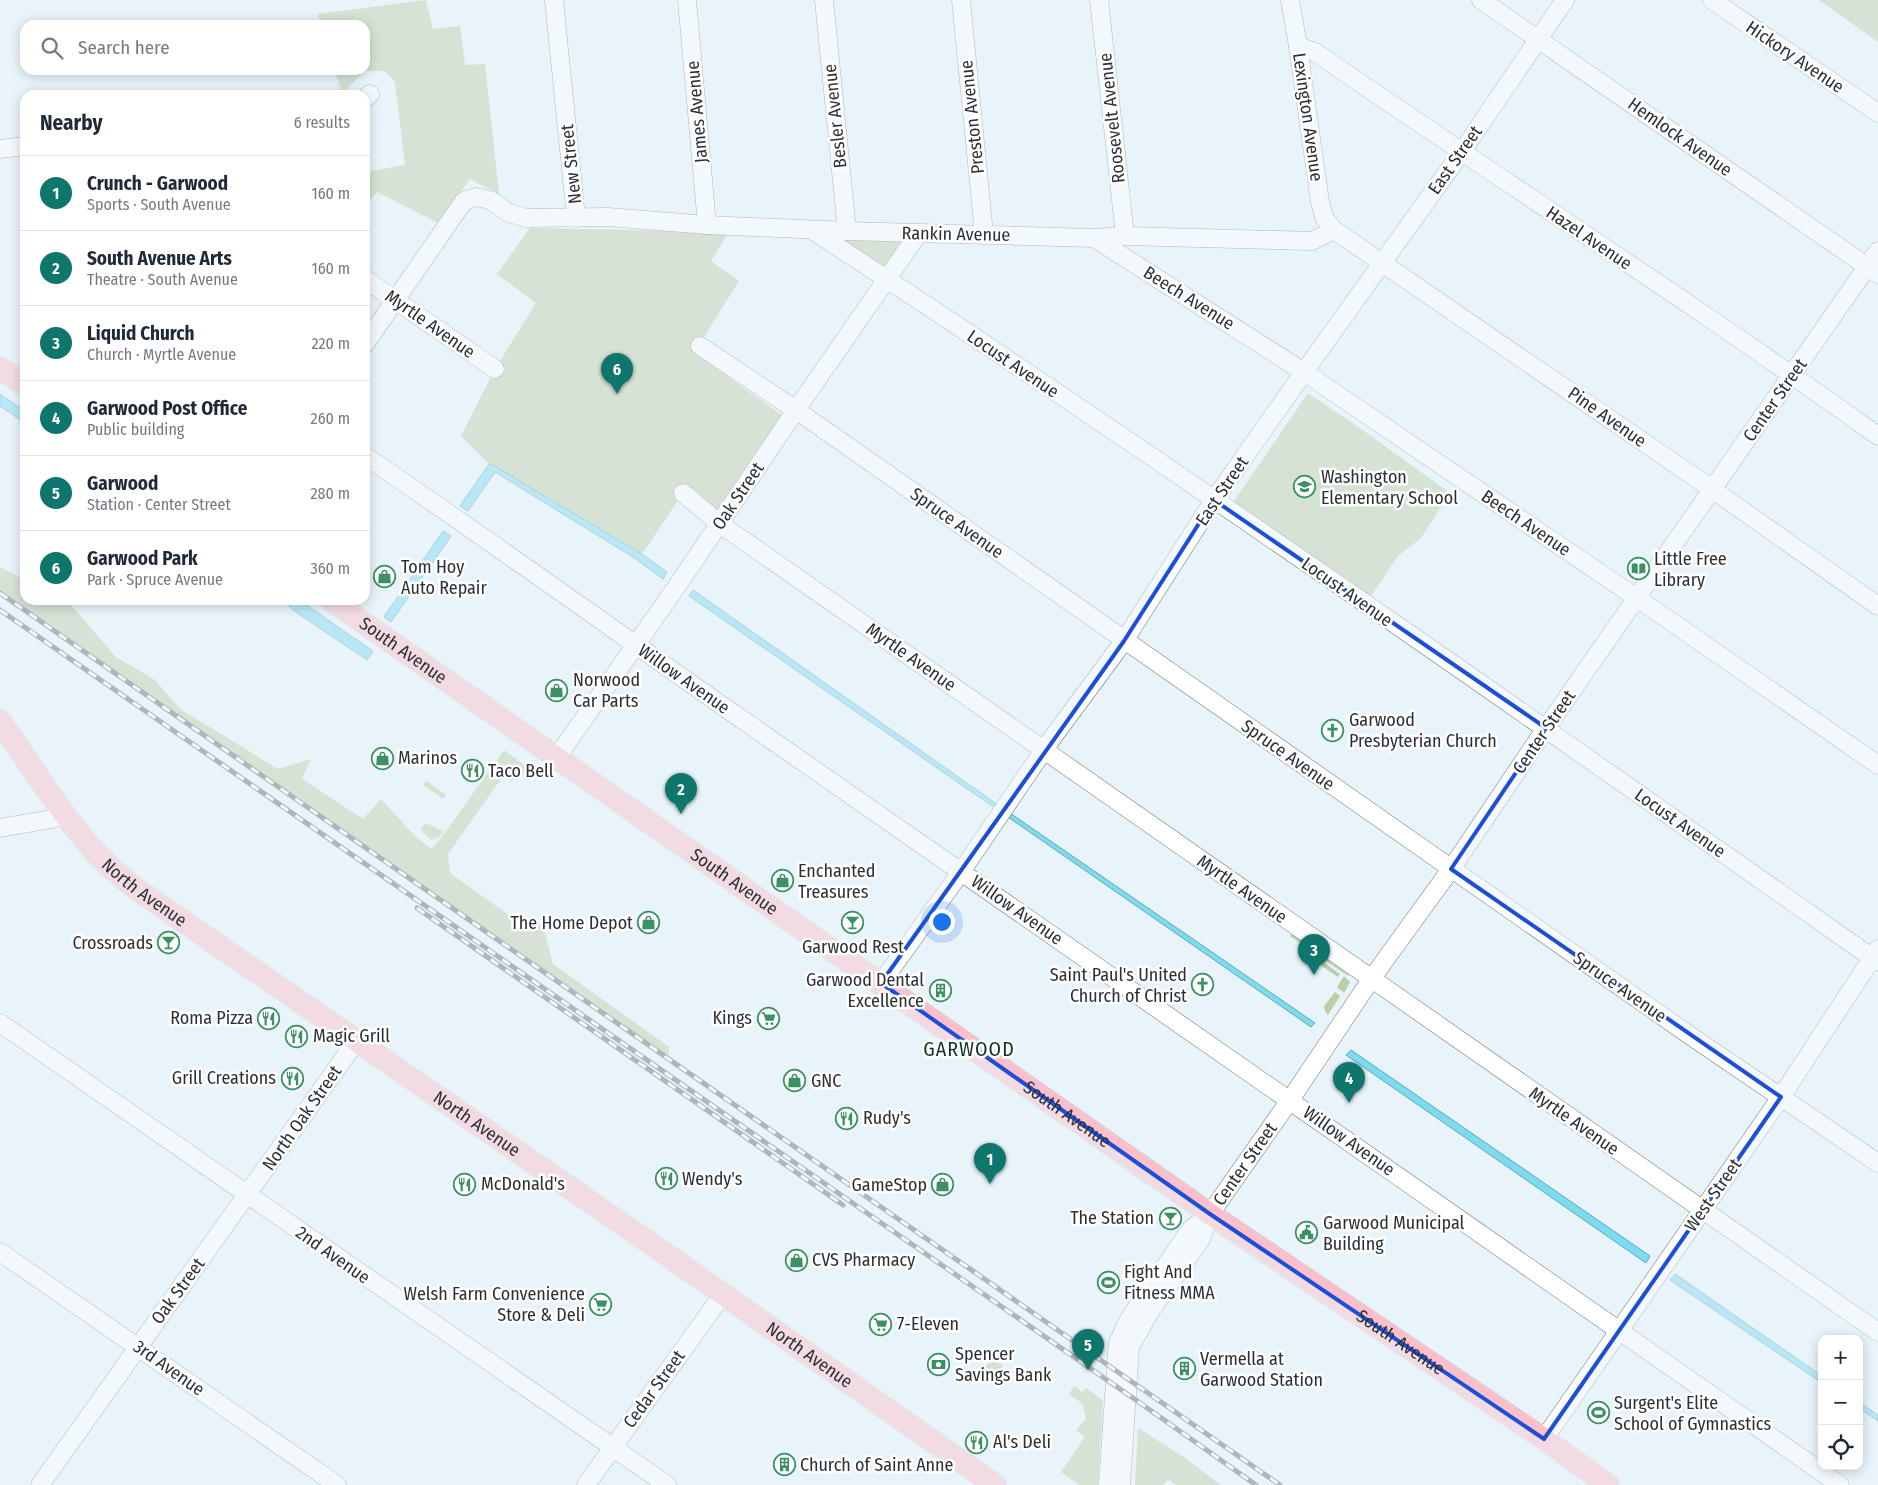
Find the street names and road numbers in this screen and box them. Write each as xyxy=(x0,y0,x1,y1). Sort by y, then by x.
street label: Hickory Avenue xyxy=(1742,16,1848,98)
street label: Lexington Avenue xyxy=(1288,51,1328,183)
street label: Roosevelt Avenue xyxy=(1094,52,1130,184)
street label: Preston Avenue xyxy=(955,59,989,175)
street label: James Avenue xyxy=(682,60,712,164)
street label: Besler Avenue xyxy=(819,63,851,169)
street label: Hemlock Avenue xyxy=(1624,93,1736,181)
street label: East Street xyxy=(1423,121,1487,199)
street label: New Street xyxy=(556,123,586,205)
street label: Hazel Avenue xyxy=(1542,201,1636,275)
street label: Rankin Avenue xyxy=(901,222,1011,246)
street label: Beech Avenue xyxy=(1139,261,1239,335)
street label: Myrtle Avenue xyxy=(381,285,479,363)
street label: Locust Avenue xyxy=(963,325,1063,403)
street label: Center Street xyxy=(1738,354,1812,446)
street label: Pine Avenue xyxy=(1564,382,1651,452)
street label: East Street xyxy=(1191,452,1253,530)
street label: Oak Street xyxy=(707,458,769,534)
street label: Spruce Avenue xyxy=(906,483,1008,563)
street label: Beech Avenue xyxy=(1477,485,1575,561)
street label: Locust Avenue xyxy=(1297,553,1397,631)
street label: South Avenue xyxy=(355,612,451,689)
street label: Myrtle Avenue xyxy=(862,618,960,696)
street label: Willow Avenue xyxy=(634,639,734,719)
street label: Center Street xyxy=(1508,686,1580,778)
street label: Spruce Avenue xyxy=(1237,715,1339,795)
street label: Locust Avenue xyxy=(1630,784,1730,862)
street label: South Avenue xyxy=(686,844,782,920)
street label: Myrtle Avenue xyxy=(1193,850,1291,928)
street label: North Avenue xyxy=(97,854,191,931)
street label: Willow Avenue xyxy=(967,870,1067,950)
street label: Spruce Avenue xyxy=(1569,947,1671,1027)
street label: North Oak Street xyxy=(258,1061,346,1175)
street label: South Avenue xyxy=(1019,1076,1115,1152)
street label: Myrtle Avenue xyxy=(1525,1082,1623,1160)
street label: North Avenue xyxy=(429,1086,525,1161)
street label: Willow Avenue xyxy=(1299,1101,1399,1181)
street label: Center Street xyxy=(1208,1118,1282,1210)
street label: West Street xyxy=(1680,1154,1746,1236)
street label: 2nd Avenue xyxy=(292,1221,374,1289)
street label: Oak Street xyxy=(147,1253,210,1329)
street label: South Avenue xyxy=(1352,1305,1449,1380)
street label: North Avenue xyxy=(762,1317,857,1393)
street label: 3rd Avenue xyxy=(129,1336,209,1401)
street label: Cedar Street xyxy=(618,1346,690,1432)

